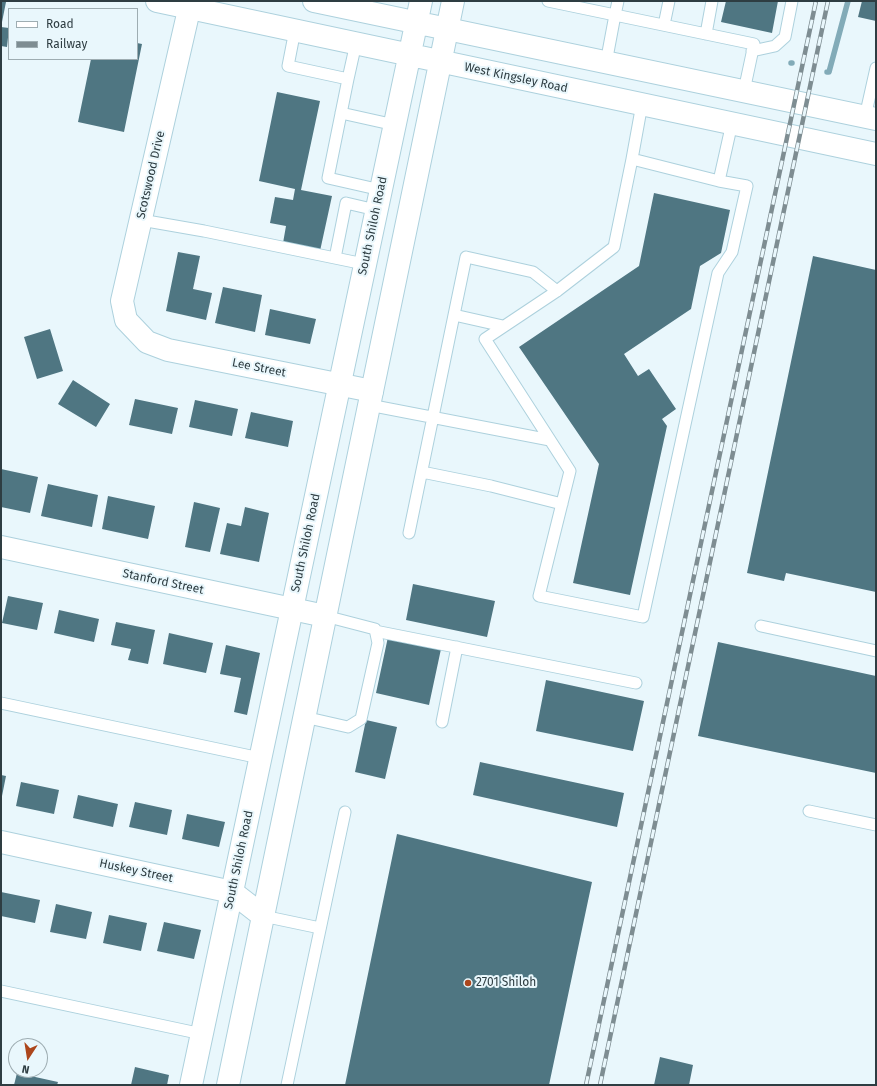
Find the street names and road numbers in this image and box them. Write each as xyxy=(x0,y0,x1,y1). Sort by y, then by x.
street label: West Kingsley Road xyxy=(463,60,569,96)
street label: Scotswood Drive xyxy=(134,130,168,220)
street label: South Shiloh Road xyxy=(356,175,390,277)
street label: Lee Street xyxy=(231,356,287,380)
street label: South Shiloh Road xyxy=(289,492,323,594)
street label: Stanford Street xyxy=(121,566,205,598)
street label: South Shiloh Road xyxy=(222,809,256,911)
street label: Huskey Street xyxy=(98,856,174,886)

